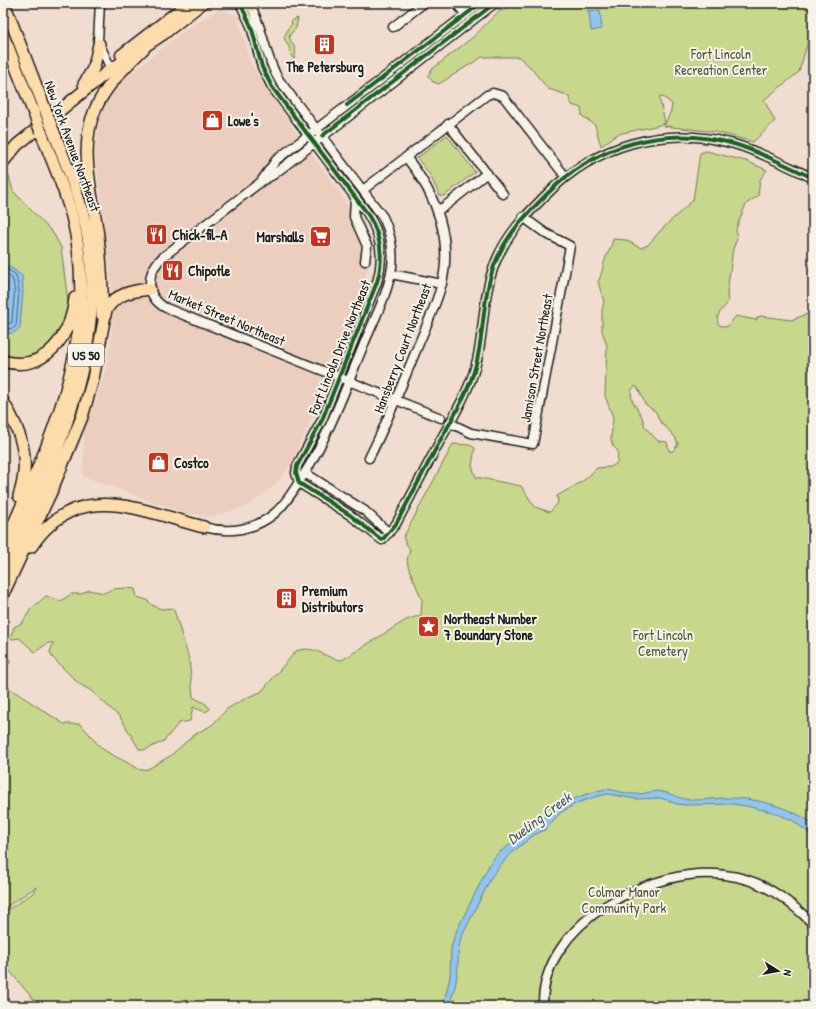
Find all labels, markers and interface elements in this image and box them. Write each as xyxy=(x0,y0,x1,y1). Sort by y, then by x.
building icon: The Petersburg xyxy=(312,31,338,57)
park label: Fort Lincoln Recreation Center xyxy=(675,44,768,79)
place label: The Petersburg xyxy=(285,57,364,78)
street label: New York Avenue Northeast xyxy=(40,78,106,214)
shop icon: Lowe's xyxy=(199,107,225,133)
place label: Lowe's xyxy=(228,111,259,130)
restaurant icon: Chick-fil-A xyxy=(144,221,170,247)
supermarket icon: Marshalls xyxy=(307,223,333,249)
place label: Chick-fil-A xyxy=(172,225,228,244)
place label: Marshalls xyxy=(257,227,305,246)
restaurant icon: Chipotle xyxy=(159,257,185,283)
place label: Chipotle xyxy=(188,261,231,282)
street label: Fort Lincoln Drive Northeast xyxy=(303,277,375,418)
street label: Hansberry Court Northeast xyxy=(368,280,437,416)
street label: Market Street Northeast xyxy=(166,284,288,350)
street label: Jamison Street Northeast xyxy=(515,292,557,424)
road number: US 50 xyxy=(68,344,104,366)
shop icon: Costco xyxy=(145,449,171,475)
place label: Costco xyxy=(174,453,209,472)
place label: Premium Distributors xyxy=(302,581,364,616)
building icon: Premium Distributors xyxy=(273,585,299,611)
place label: Northeast Number 7 Boundary Stone xyxy=(443,609,538,646)
place icon: Northeast Number 7 Boundary Stone xyxy=(416,613,442,639)
park label: Fort Lincoln Cemetery xyxy=(632,625,693,661)
water label: Dueling Creek xyxy=(503,786,577,849)
park label: Colmar Manor Community Park xyxy=(582,882,667,918)
north arrow xyxy=(758,951,798,991)
text: N xyxy=(780,969,795,977)

